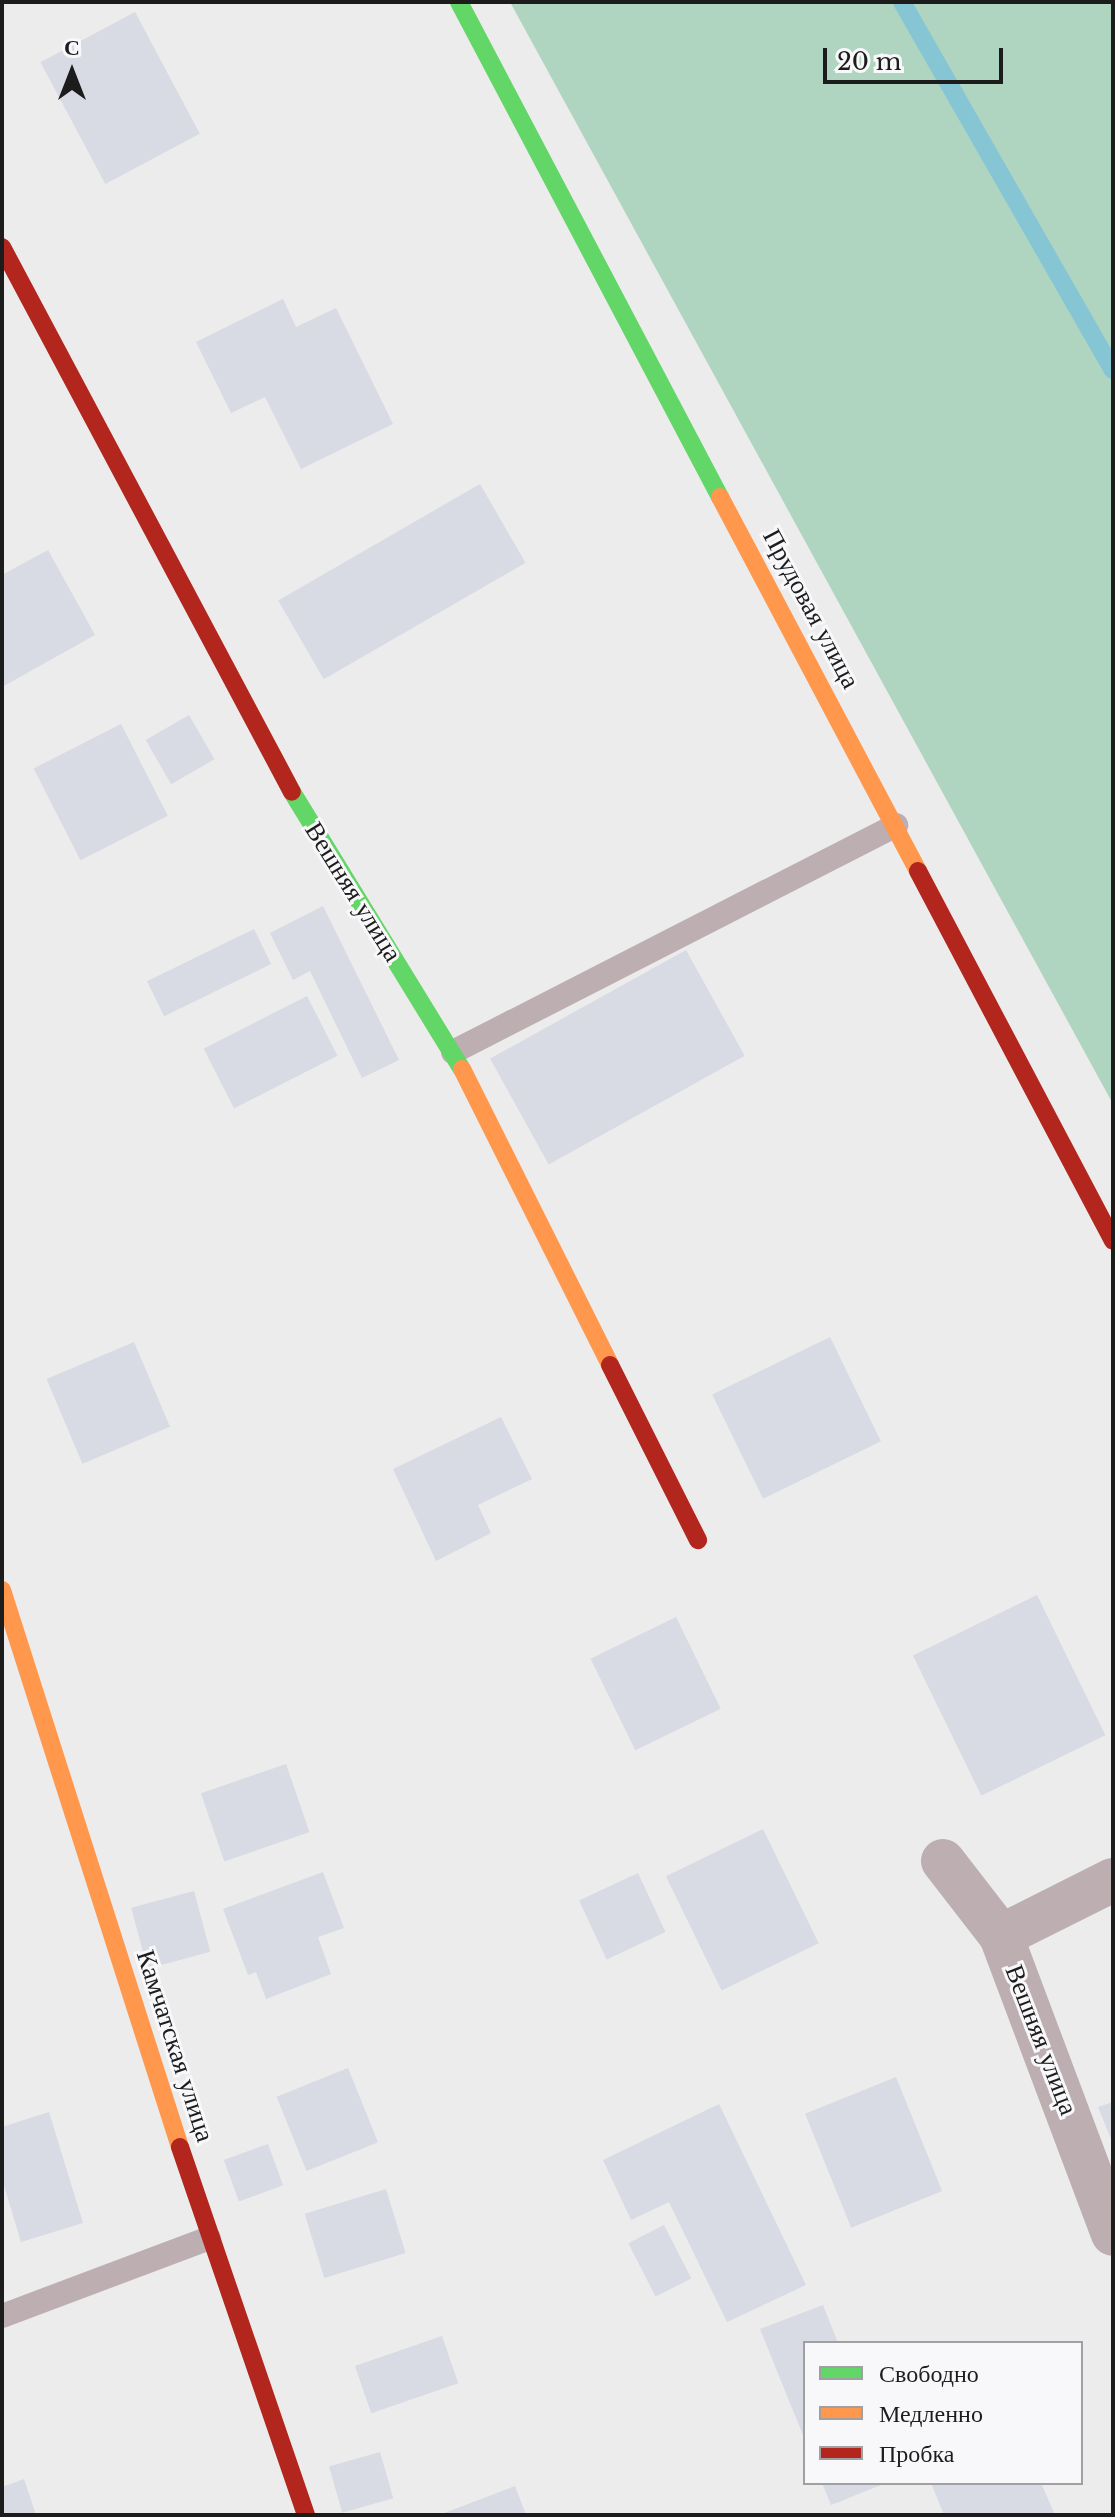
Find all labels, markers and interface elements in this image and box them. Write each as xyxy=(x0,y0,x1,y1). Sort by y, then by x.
north arrow xyxy=(32,32,112,112)
scale bar xyxy=(827,32,1007,82)
text: С xyxy=(64,34,80,61)
text: 20 m xyxy=(837,47,902,76)
street label: Прудовая улица xyxy=(756,524,866,694)
street label: Вешняя улица xyxy=(298,817,408,967)
street label: Камчатская улица xyxy=(129,1946,221,2146)
street label: Вешняя улица xyxy=(998,1960,1084,2120)
legend xyxy=(803,2341,1083,2485)
text: Свободно xyxy=(879,2359,979,2388)
text: Медленно xyxy=(879,2399,983,2428)
text: Пробка xyxy=(879,2439,955,2468)

